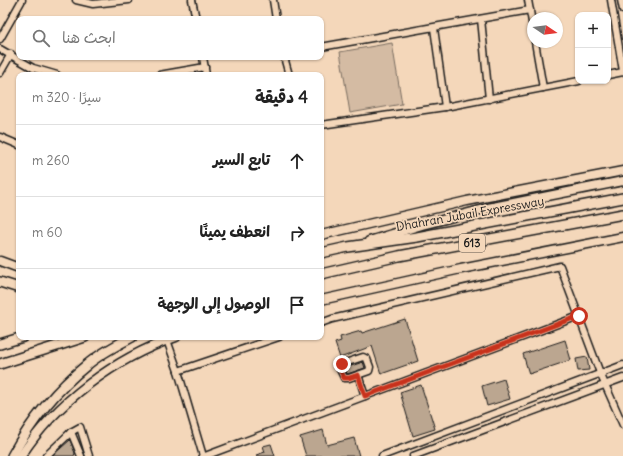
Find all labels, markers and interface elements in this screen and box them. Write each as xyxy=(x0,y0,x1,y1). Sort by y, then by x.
north arrow xyxy=(527,12,563,48)
map controls xyxy=(575,12,611,84)
button: + xyxy=(575,12,611,48)
search box xyxy=(16,16,324,60)
icon: search xyxy=(30,27,52,49)
text: ابحث هنا xyxy=(62,28,116,47)
button: − xyxy=(575,48,611,84)
text: 4 دقيقة xyxy=(255,86,308,108)
text: سيرًا · 320 m xyxy=(32,89,101,106)
text: تابع السير xyxy=(213,150,270,169)
icon: ahead xyxy=(286,150,308,172)
text: 260 m xyxy=(32,152,70,169)
street label: Dhahran Jubail Expressway xyxy=(395,193,545,234)
text: انعطف يمينًا xyxy=(199,222,270,241)
icon: right xyxy=(286,222,308,244)
text: 60 m xyxy=(32,224,63,241)
road number: 613 xyxy=(459,234,485,252)
text: الوصول إلى الوجهة xyxy=(157,294,270,313)
icon: arrive xyxy=(286,294,308,316)
route start xyxy=(570,307,588,325)
route end xyxy=(333,355,351,373)

